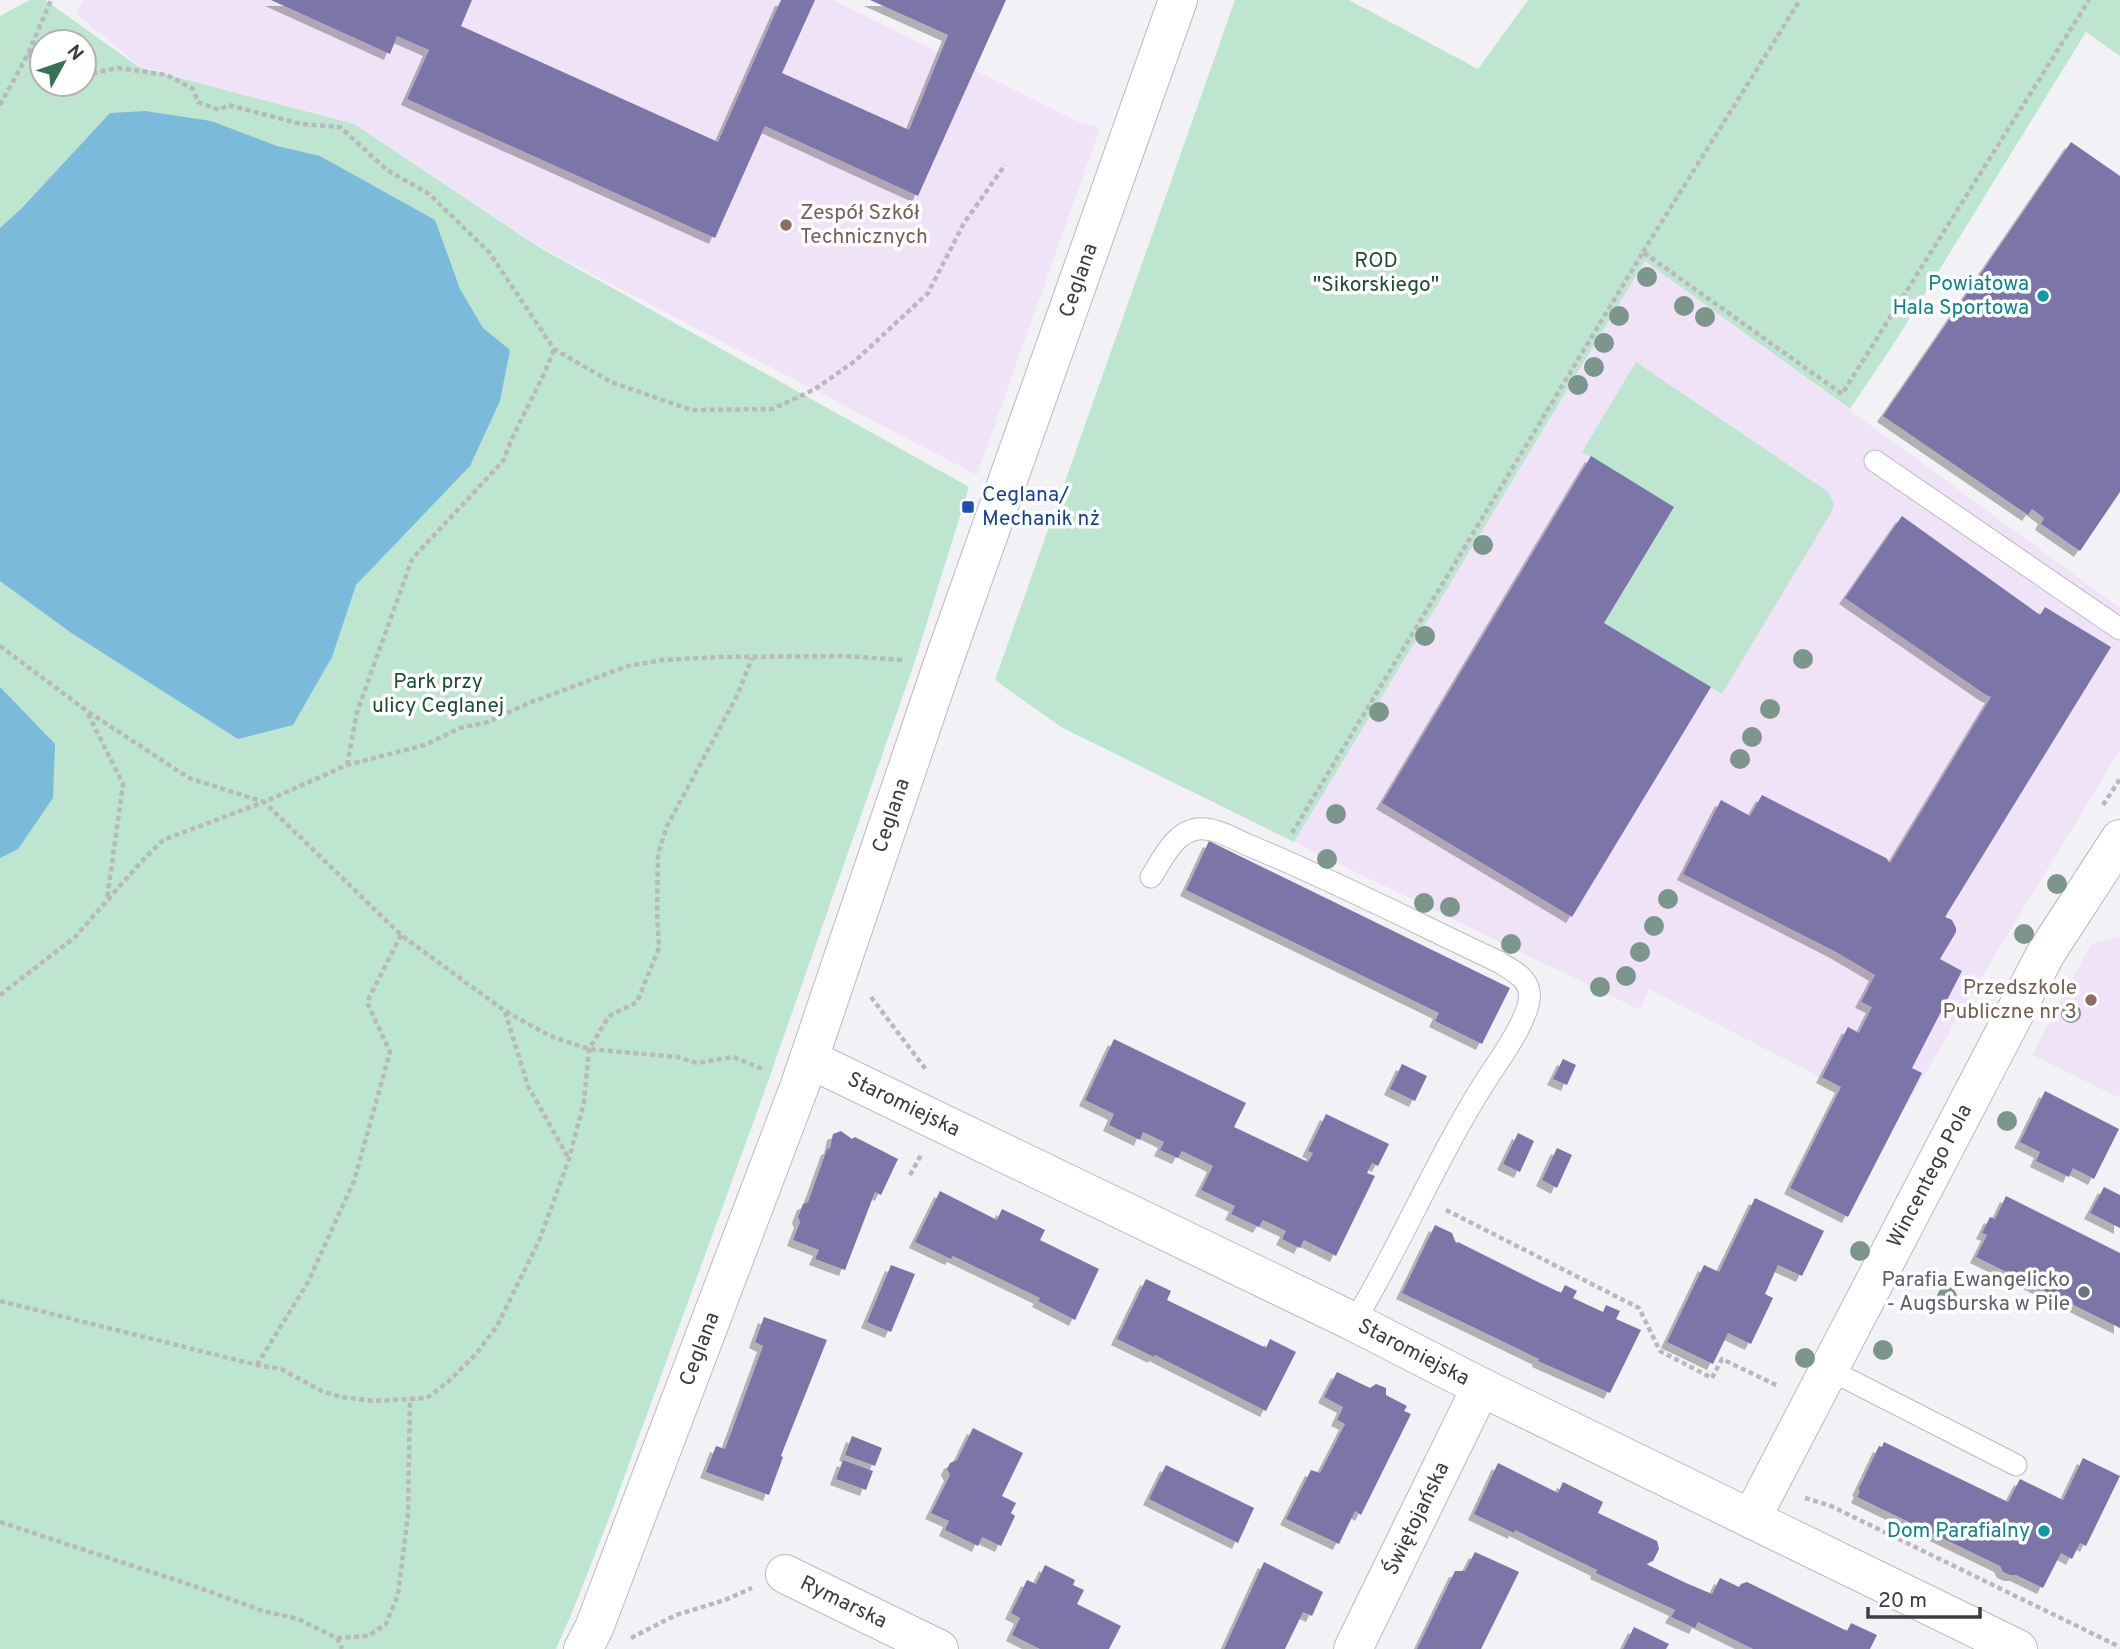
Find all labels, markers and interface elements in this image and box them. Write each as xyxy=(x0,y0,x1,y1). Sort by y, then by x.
north arrow xyxy=(28,28,98,98)
text: N xyxy=(61,40,88,66)
place label: Zespół Szkół Technicznych xyxy=(800,200,928,251)
marker: Zespół Szkół Technicznych xyxy=(778,217,794,233)
street label: Ceglana xyxy=(1053,240,1104,321)
park label: ROD "Sikorskiego" xyxy=(1313,248,1439,299)
place label: Powiatowa Hala Sportowa xyxy=(1892,271,2029,322)
marker: Powiatowa Hala Sportowa xyxy=(2035,288,2051,304)
place label: Ceglana/ Mechanik nż xyxy=(982,482,1100,533)
marker: Ceglana/ Mechanik nż xyxy=(960,499,976,515)
park label: Park przy ulicy Ceglanej xyxy=(372,669,504,720)
street label: Ceglana xyxy=(866,775,916,856)
place label: Przedszkole Publiczne nr 3 xyxy=(1943,975,2077,1026)
marker: Przedszkole Publiczne nr 3 xyxy=(2083,992,2099,1008)
street label: Staromiejska xyxy=(843,1066,964,1143)
street label: Wincentego Pola xyxy=(1881,1099,1978,1252)
place label: Parafia Ewangelicko - Augsburska w Pile xyxy=(1882,1267,2070,1318)
marker: Parafia Ewangelicko - Augsburska w Pile xyxy=(2076,1284,2092,1300)
street label: Ceglana xyxy=(674,1308,726,1390)
street label: Staromiejska xyxy=(1353,1313,1474,1392)
street label: Świętojańska xyxy=(1377,1458,1456,1580)
place label: Dom Parafialny xyxy=(1887,1518,2030,1545)
marker: Dom Parafialny xyxy=(2036,1523,2052,1539)
street label: Rymarska xyxy=(795,1570,891,1635)
scale bar xyxy=(1868,1576,1980,1620)
text: 20 m xyxy=(1878,1588,1927,1615)

